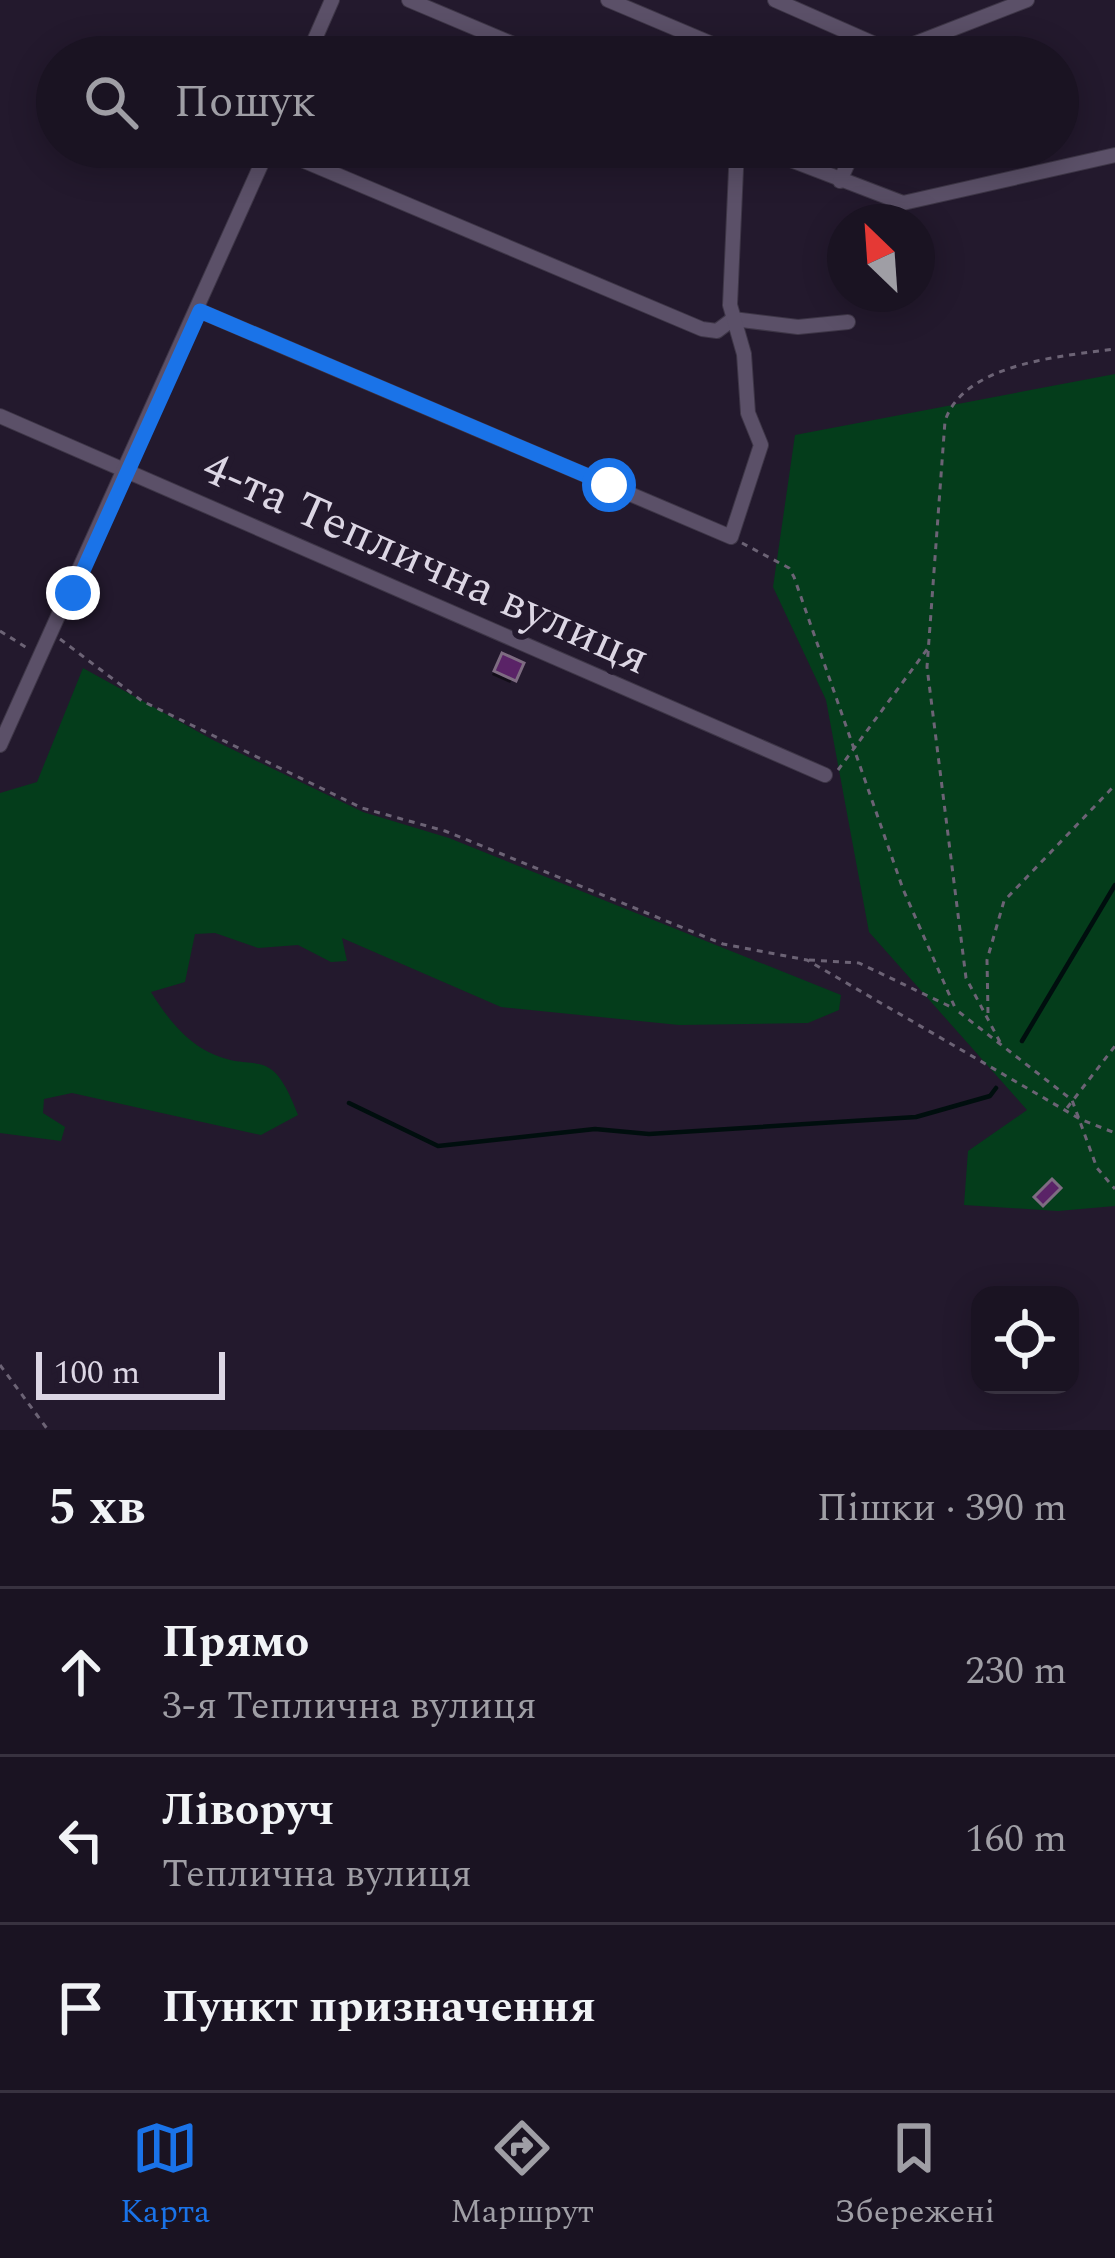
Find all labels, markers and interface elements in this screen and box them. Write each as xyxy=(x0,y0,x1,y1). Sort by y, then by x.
search box xyxy=(36,36,1079,168)
text: Пошук xyxy=(174,68,316,137)
icon: search xyxy=(78,69,144,135)
north arrow xyxy=(827,204,935,312)
street label: 4-та Теплична вулиця xyxy=(191,432,661,695)
route start xyxy=(582,458,636,512)
route end xyxy=(46,566,100,620)
map controls xyxy=(971,1286,1079,1394)
button: locate xyxy=(971,1286,1079,1394)
scale bar xyxy=(36,1346,225,1399)
text: 100 m xyxy=(54,1348,140,1398)
text: 5 хв xyxy=(48,1469,145,1547)
text: Пішки · 390 m xyxy=(817,1479,1067,1538)
text: Прямо xyxy=(162,1608,309,1677)
icon: ahead xyxy=(48,1639,114,1705)
text: 230 m xyxy=(965,1642,1067,1701)
text: 3-я Теплична вулиця xyxy=(162,1677,537,1736)
text: Ліворуч xyxy=(162,1776,334,1845)
icon: left xyxy=(48,1807,114,1873)
text: 160 m xyxy=(965,1810,1067,1869)
text: Теплична вулиця xyxy=(162,1845,472,1904)
text: Пункт призначення xyxy=(162,1973,596,2042)
icon: arrive xyxy=(48,1975,114,2041)
tab: Карта xyxy=(120,2115,210,2237)
tab: Маршрут xyxy=(450,2115,594,2237)
tab: Збережені xyxy=(834,2115,995,2237)

